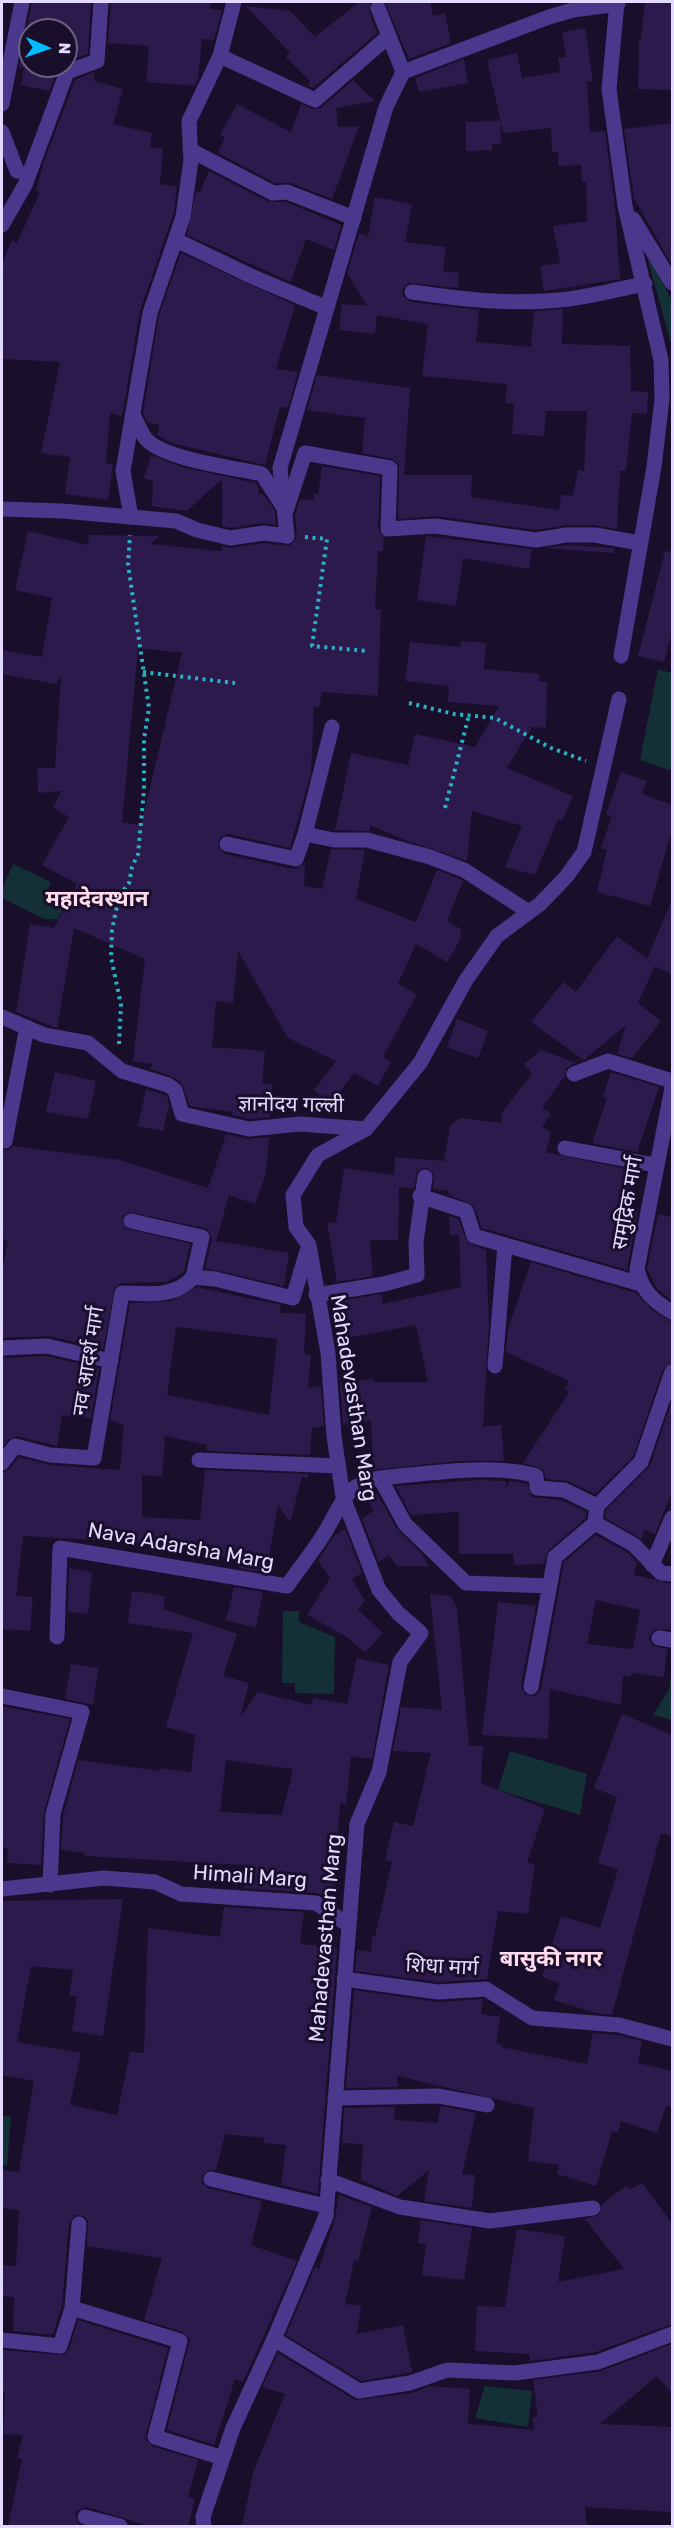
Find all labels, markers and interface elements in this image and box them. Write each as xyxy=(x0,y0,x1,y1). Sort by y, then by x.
north arrow xyxy=(18,18,78,78)
text: N xyxy=(55,42,74,55)
district label: महादेवस्थान xyxy=(45,887,149,913)
street label: ज्ञानोदय गल्ली xyxy=(238,1091,344,1119)
street label: समुद्रिक मार्ग xyxy=(607,1154,649,1252)
street label: Mahadevasthan Marg xyxy=(324,1293,382,1503)
street label: नव आदर्श मार्ग xyxy=(68,1305,110,1417)
street label: Nava Adarsha Marg xyxy=(86,1518,276,1576)
street label: Mahadevasthan Marg xyxy=(304,1833,348,2043)
street label: Himali Marg xyxy=(192,1860,308,1894)
district label: बासुकी नगर xyxy=(500,1947,602,1973)
street label: शिधा मार्ग xyxy=(405,1953,479,1981)

